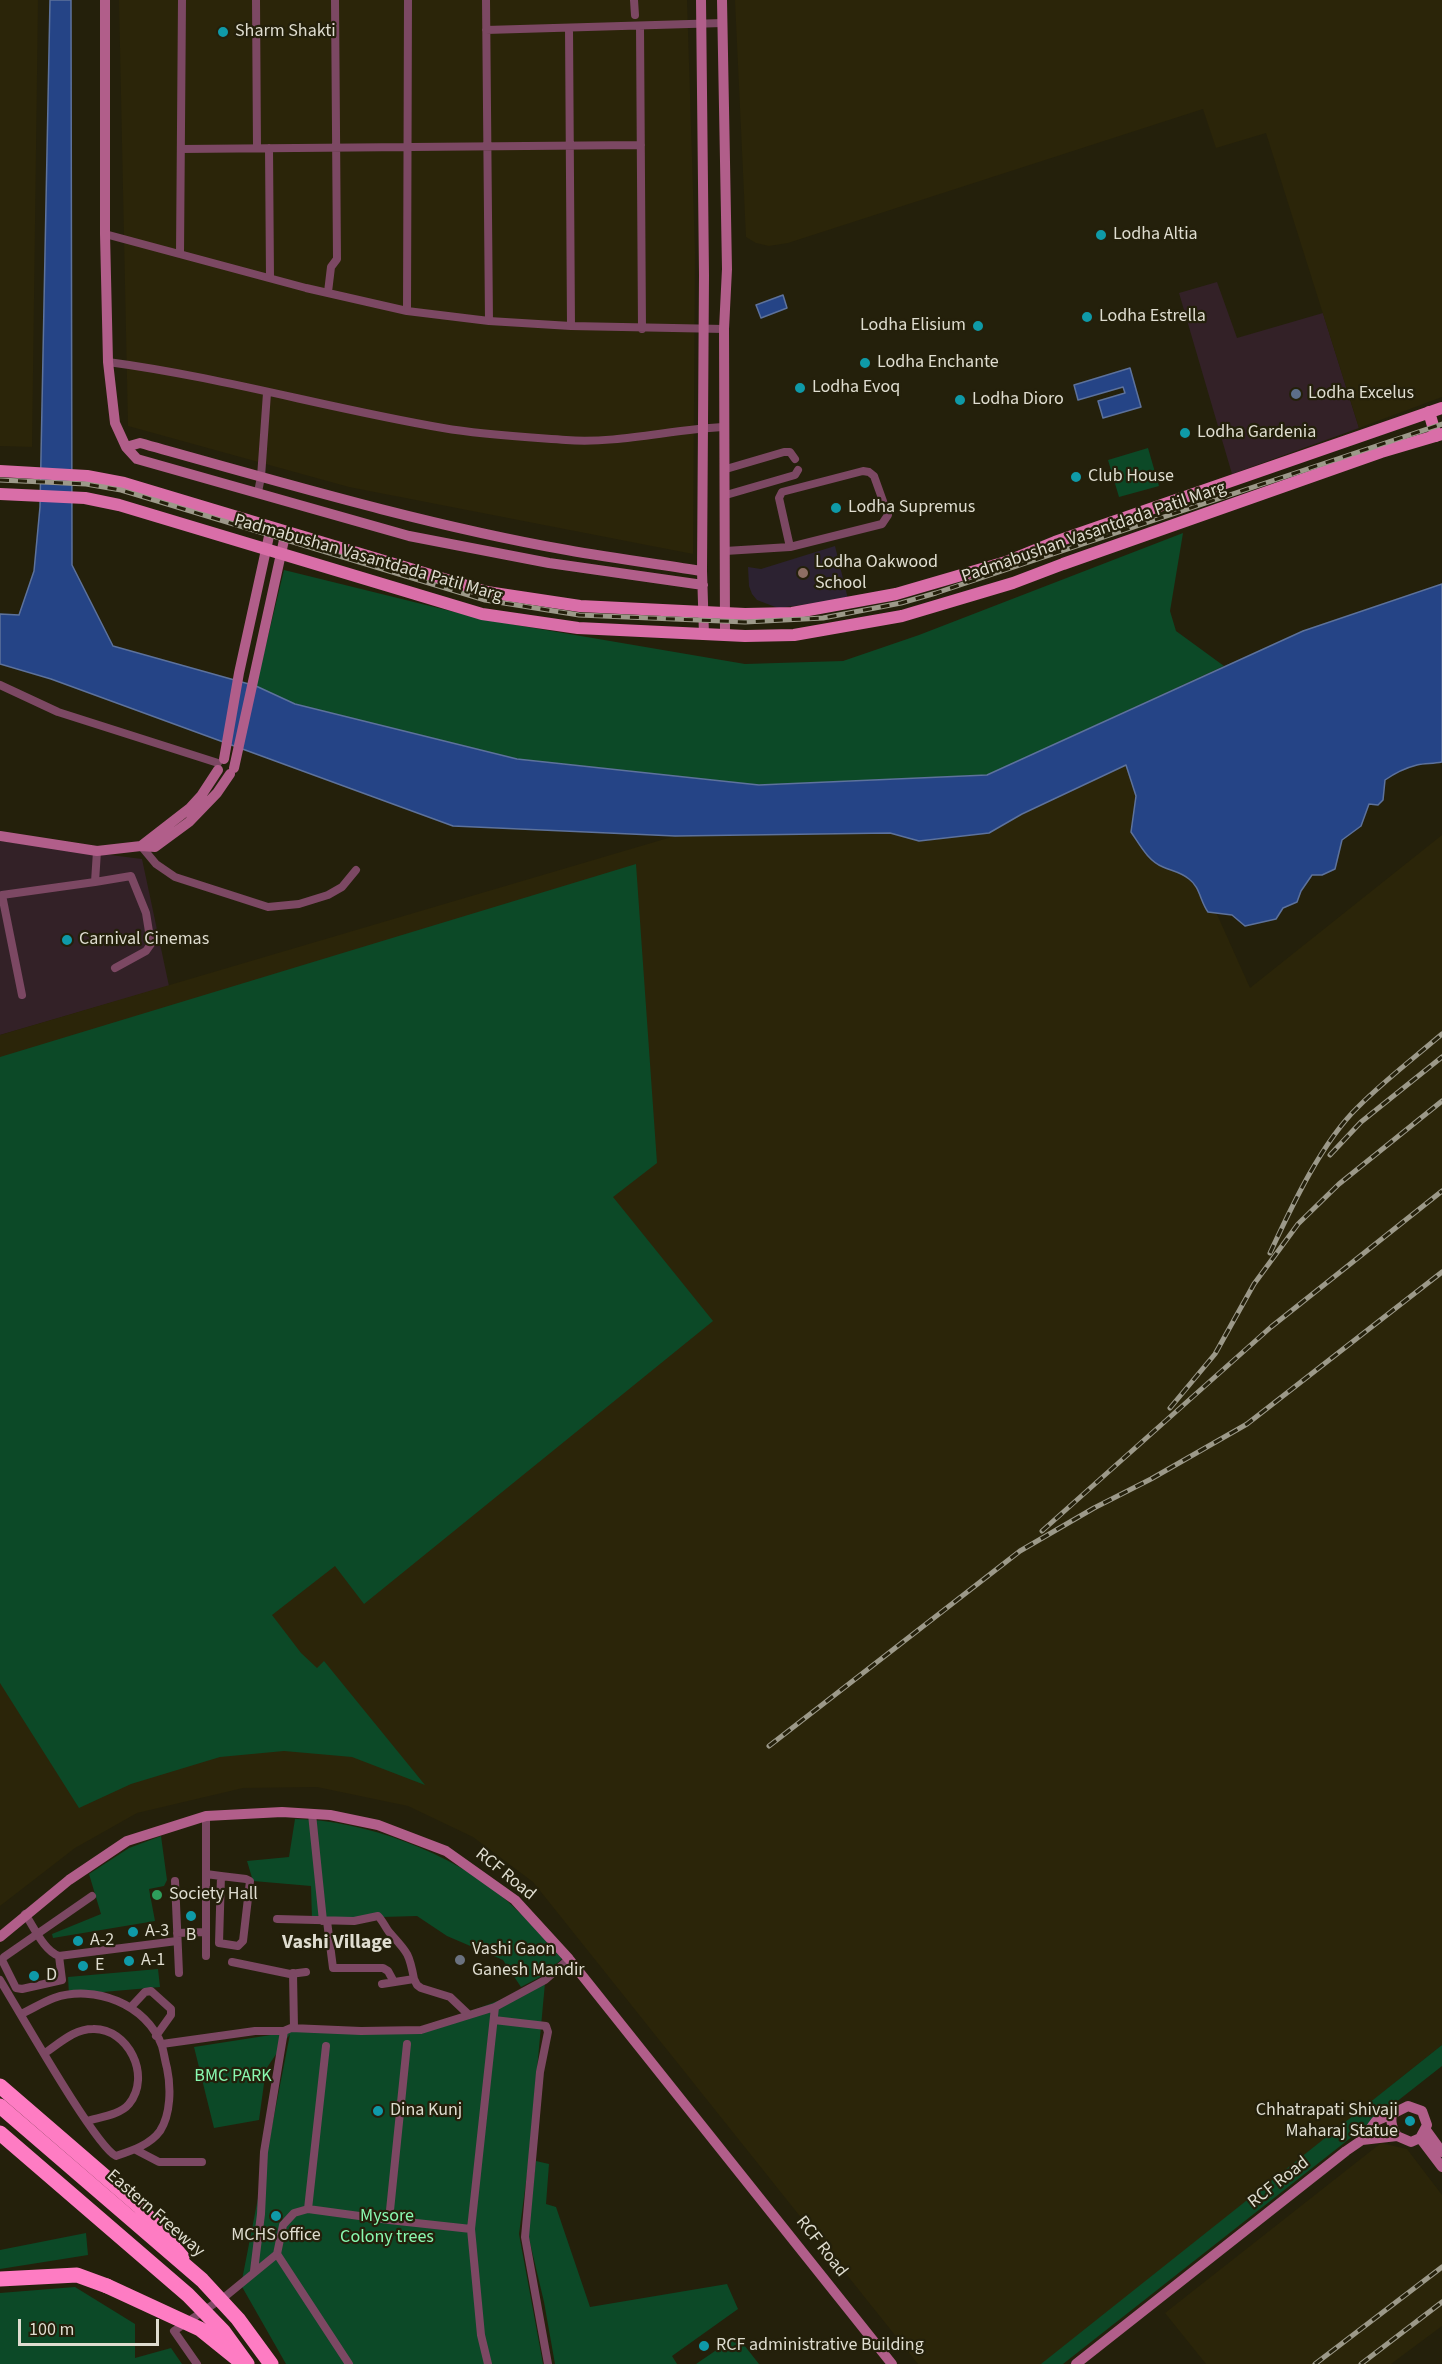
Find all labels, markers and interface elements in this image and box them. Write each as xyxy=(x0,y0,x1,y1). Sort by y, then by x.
place label: Sharm Shakti xyxy=(235,21,336,43)
marker: Sharm Shakti xyxy=(216,25,230,39)
place label: Lodha Altia xyxy=(1113,224,1198,246)
marker: Lodha Altia xyxy=(1094,228,1108,242)
place label: Lodha Estrella xyxy=(1099,306,1206,328)
marker: Lodha Estrella xyxy=(1080,310,1094,324)
place label: Lodha Elisium xyxy=(860,315,966,337)
marker: Lodha Elisium xyxy=(971,319,985,333)
place label: Lodha Enchante xyxy=(877,352,999,374)
marker: Lodha Enchante xyxy=(858,356,872,370)
place label: Lodha Evoq xyxy=(812,377,900,399)
marker: Lodha Evoq xyxy=(793,381,807,395)
place label: Lodha Excelus xyxy=(1308,383,1414,405)
marker: Lodha Excelus xyxy=(1289,387,1303,401)
place label: Lodha Dioro xyxy=(972,389,1064,411)
marker: Lodha Dioro xyxy=(953,393,967,407)
place label: Lodha Gardenia xyxy=(1197,422,1316,444)
marker: Lodha Gardenia xyxy=(1178,426,1192,440)
place label: Club House xyxy=(1088,466,1174,488)
marker: Club House xyxy=(1069,470,1083,484)
street label: Padmabushan Vasantdada Patil Marg xyxy=(959,477,1229,589)
place label: Lodha Supremus xyxy=(848,497,975,519)
marker: Lodha Supremus xyxy=(829,501,843,515)
street label: Padmabushan Vasantdada Patil Marg xyxy=(231,510,505,608)
place label: Lodha Oakwood School xyxy=(815,552,938,594)
marker: Lodha Oakwood School xyxy=(796,566,810,580)
place label: Carnival Cinemas xyxy=(79,929,209,951)
marker: Carnival Cinemas xyxy=(60,933,74,947)
street label: RCF Road xyxy=(470,1844,540,1906)
place label: Society Hall xyxy=(169,1884,258,1906)
marker: Society Hall xyxy=(150,1888,164,1902)
marker: B xyxy=(184,1909,198,1923)
place label: A-3 xyxy=(145,1921,169,1943)
marker: A-3 xyxy=(126,1925,140,1939)
place label: B xyxy=(186,1925,196,1947)
place label: A-2 xyxy=(90,1930,114,1952)
district label: Vashi Village xyxy=(282,1932,392,1956)
marker: A-2 xyxy=(71,1934,85,1948)
place label: Vashi Gaon Ganesh Mandir xyxy=(472,1939,585,1982)
place label: A-1 xyxy=(141,1950,165,1972)
marker: Vashi Gaon Ganesh Mandir xyxy=(453,1953,467,1967)
marker: A-1 xyxy=(122,1954,136,1968)
place label: E xyxy=(95,1955,104,1977)
marker: E xyxy=(76,1959,90,1973)
place label: D xyxy=(46,1965,57,1987)
marker: D xyxy=(27,1969,41,1983)
park label: BMC PARK xyxy=(194,2066,272,2088)
place label: Dina Kunj xyxy=(390,2100,462,2122)
place label: Chhatrapati Shivaji Maharaj Statue xyxy=(1256,2100,1398,2142)
marker: Dina Kunj xyxy=(371,2104,385,2118)
marker: Chhatrapati Shivaji Maharaj Statue xyxy=(1403,2114,1417,2128)
street label: RCF Road xyxy=(1244,2152,1314,2214)
street label: Eastern Freeway xyxy=(102,2166,208,2262)
park label: Mysore Colony trees xyxy=(340,2206,434,2248)
marker: MCHS office xyxy=(269,2209,283,2223)
street label: RCF Road xyxy=(790,2212,852,2282)
place label: MCHS office xyxy=(231,2225,321,2247)
scale bar xyxy=(21,2307,162,2345)
text: 100 m xyxy=(29,2317,74,2342)
place label: RCF administrative Building xyxy=(716,2335,924,2357)
marker: RCF administrative Building xyxy=(697,2339,711,2353)

